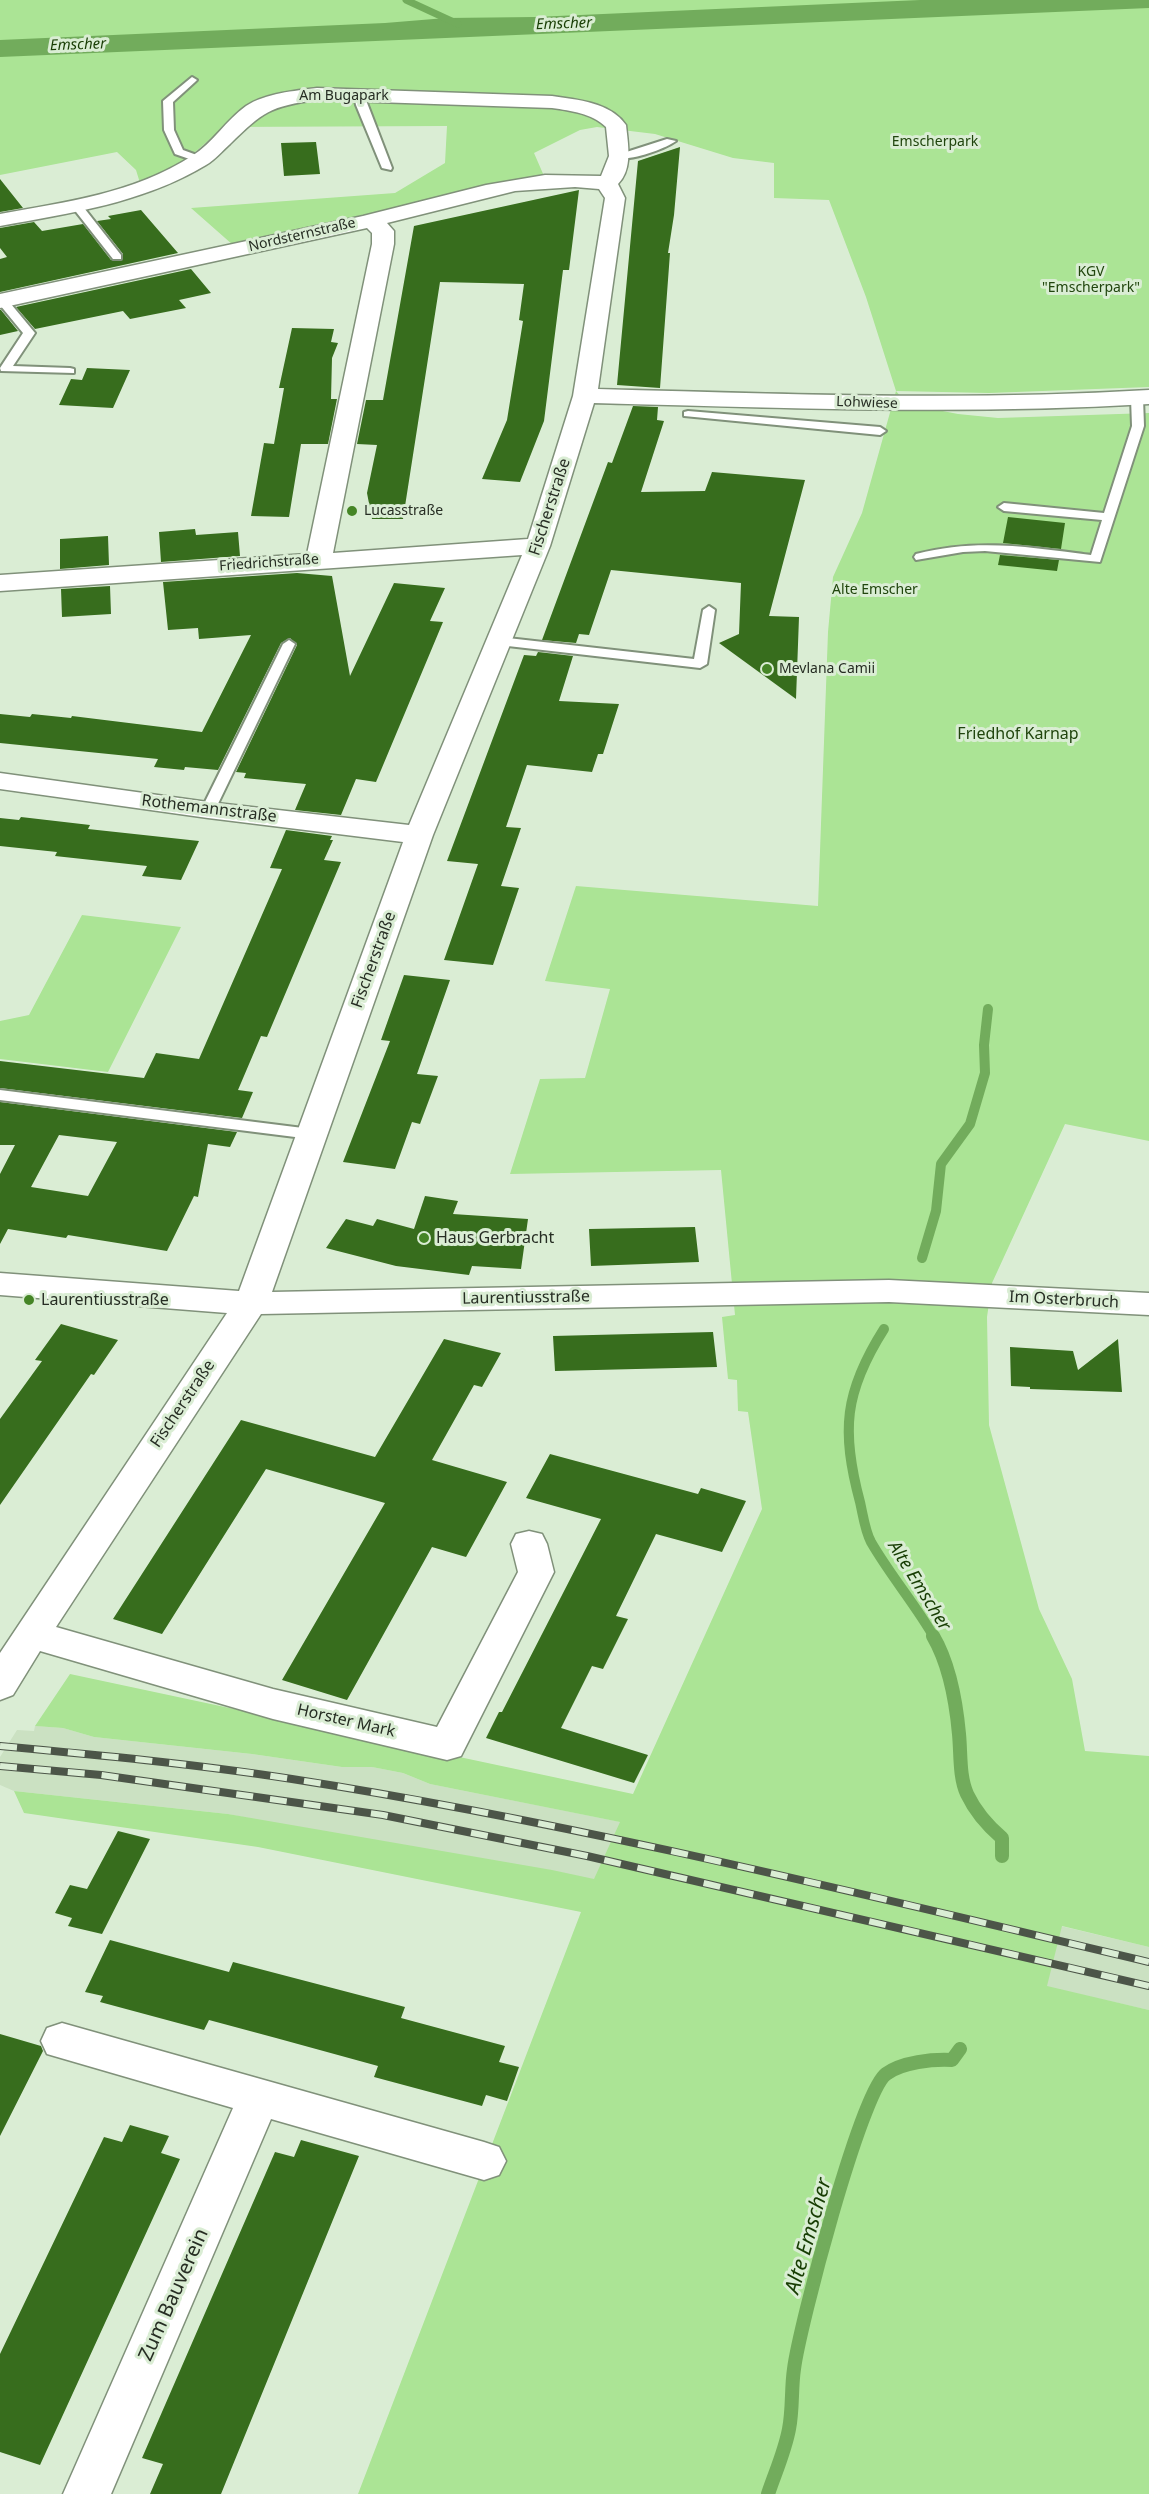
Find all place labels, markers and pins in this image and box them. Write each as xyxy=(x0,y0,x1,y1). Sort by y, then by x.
place label: Lucasstraße xyxy=(364,503,443,519)
marker: Lucasstraße xyxy=(345,504,359,518)
place label: Mevlana Camii xyxy=(779,661,875,677)
marker: Mevlana Camii xyxy=(760,662,774,676)
place label: Haus Gerbracht xyxy=(436,1228,554,1248)
marker: Haus Gerbracht xyxy=(417,1231,431,1245)
place label: Laurentiusstraße xyxy=(41,1290,169,1310)
marker: Laurentiusstraße xyxy=(22,1293,36,1307)

